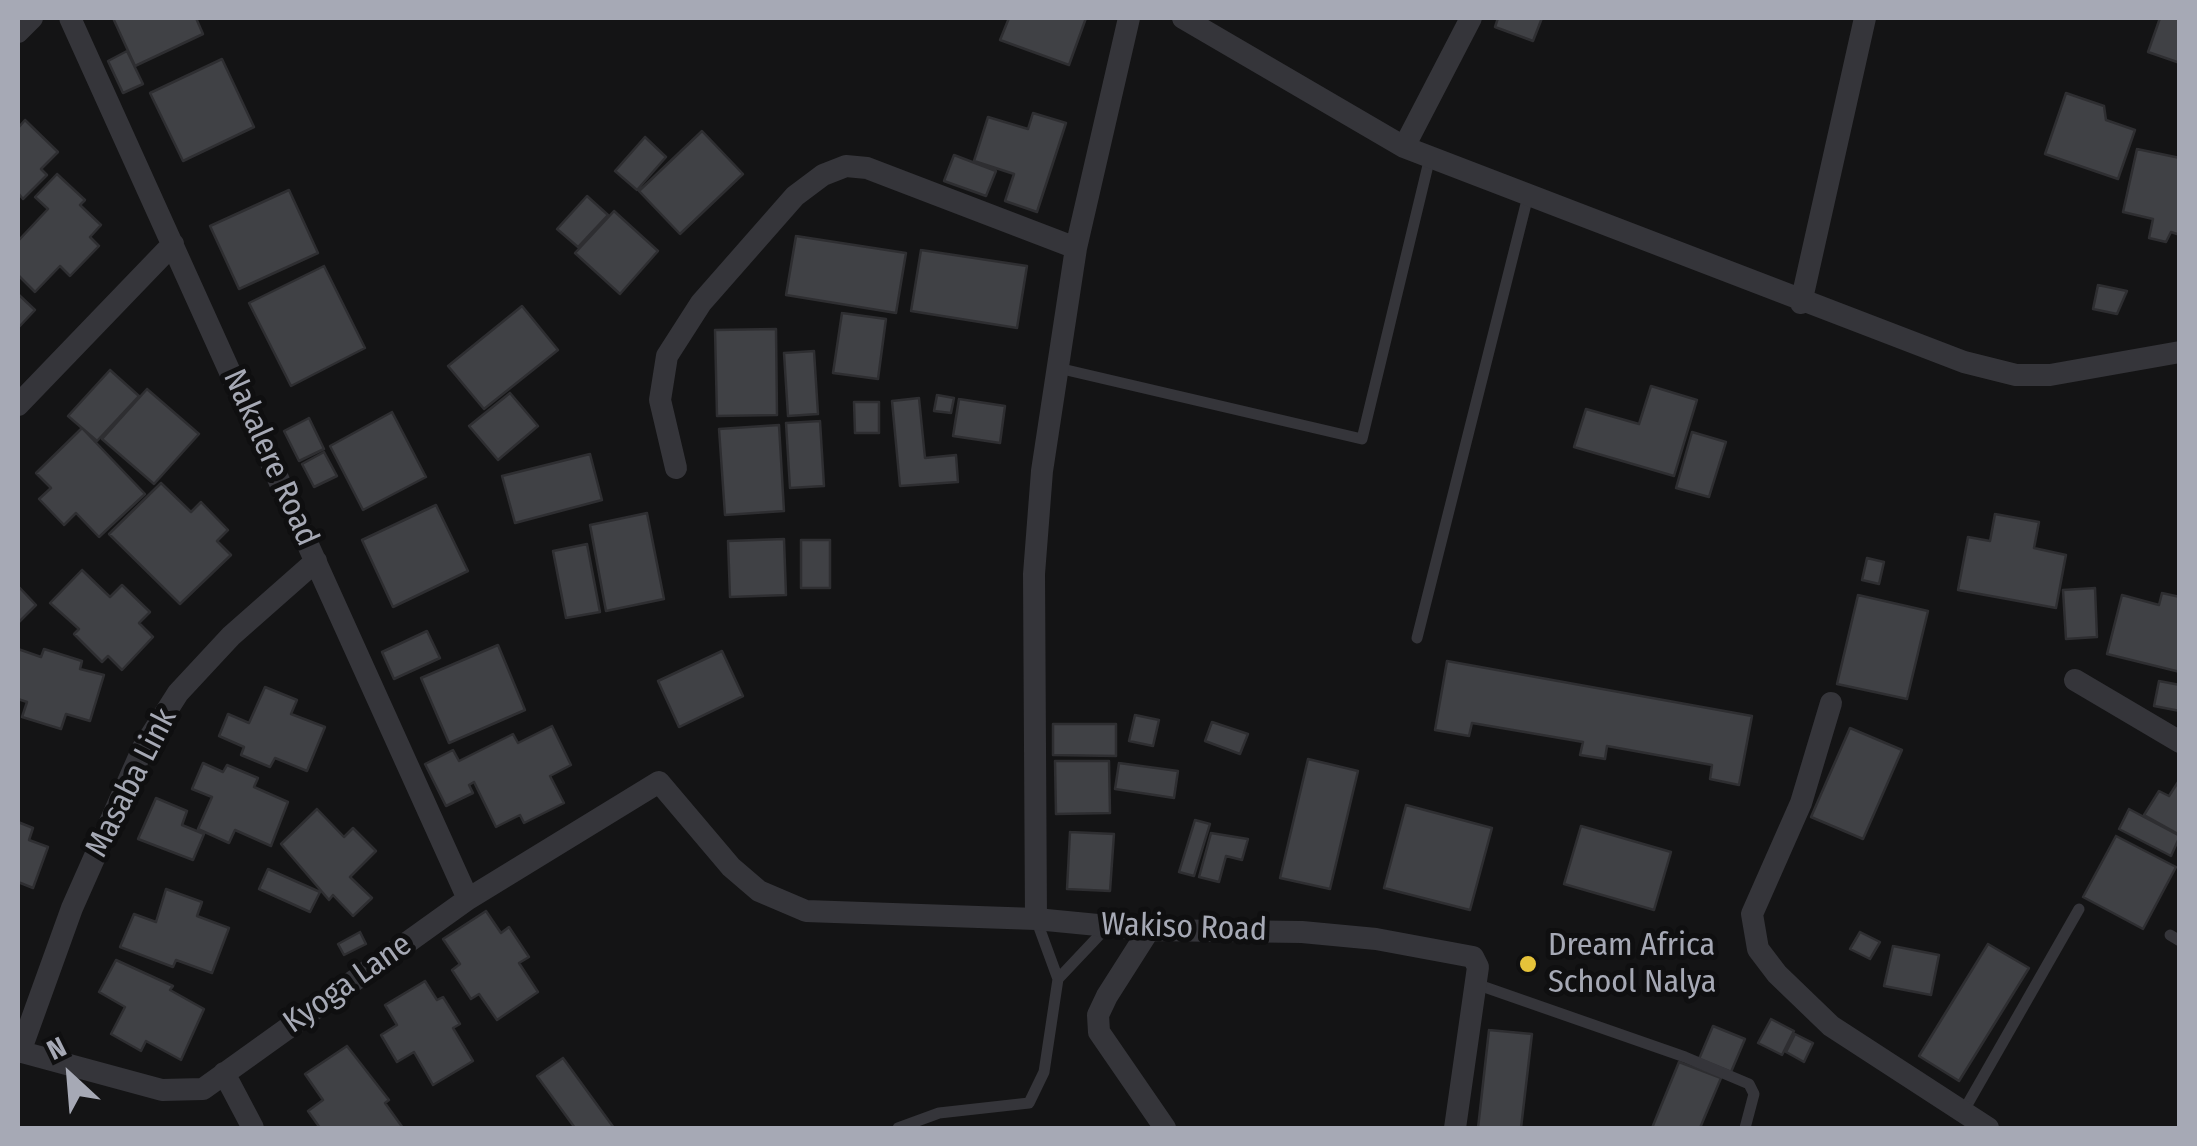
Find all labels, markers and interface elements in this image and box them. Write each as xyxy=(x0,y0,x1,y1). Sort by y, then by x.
street label: Nakalere Road xyxy=(214,364,326,552)
street label: Masaba Link xyxy=(78,702,186,864)
street label: Wakiso Road xyxy=(1100,906,1268,950)
street label: Kyoga Lane xyxy=(277,926,419,1042)
place label: Dream Africa School Nalya xyxy=(1548,927,1716,1002)
marker: Dream Africa School Nalya xyxy=(1517,953,1539,975)
north arrow xyxy=(20,1026,120,1126)
text: N xyxy=(42,1030,71,1067)

